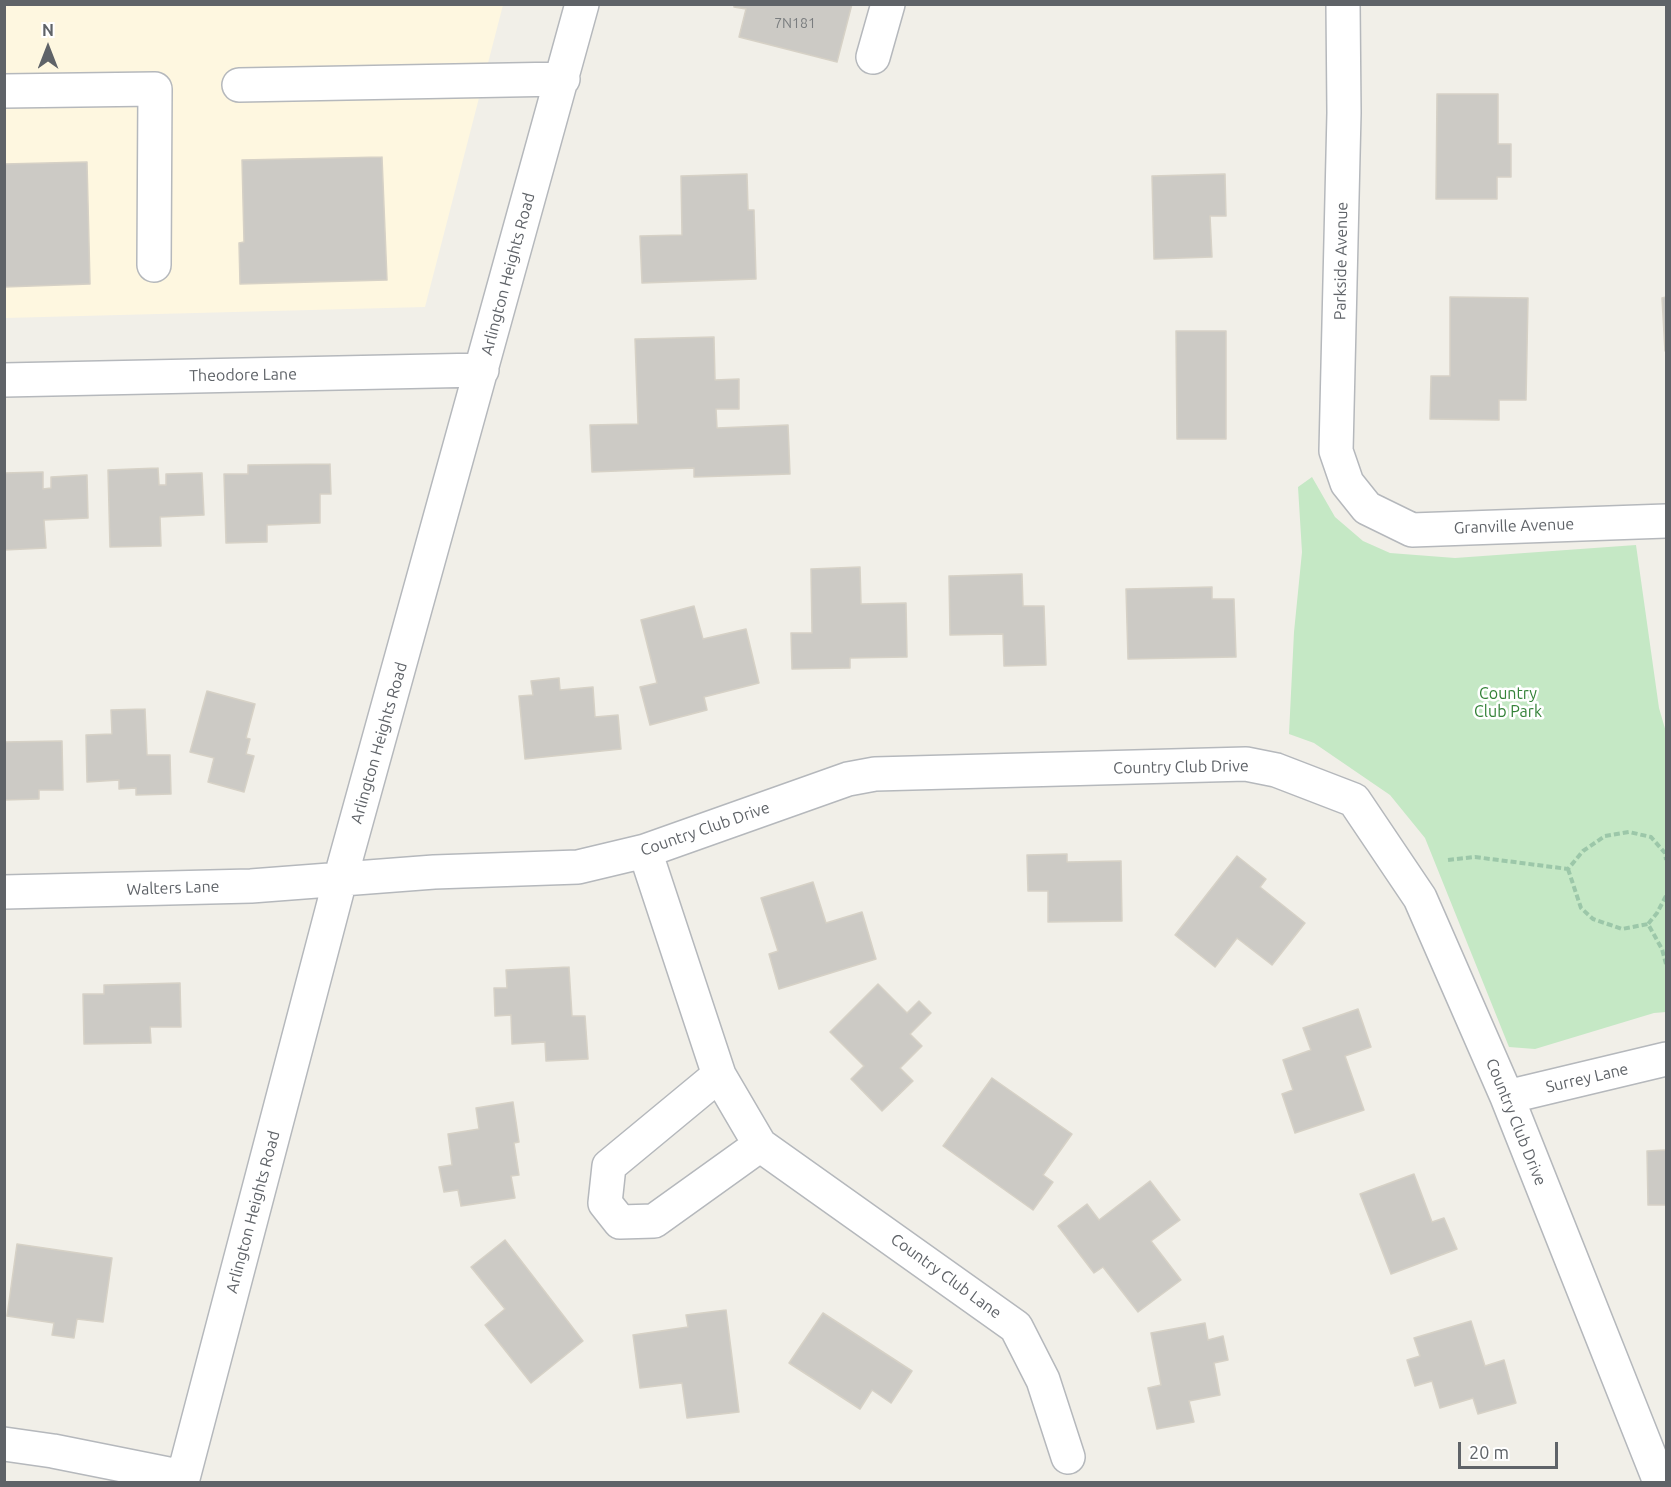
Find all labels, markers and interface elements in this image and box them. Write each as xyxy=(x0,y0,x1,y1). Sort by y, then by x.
house number: 7N181 xyxy=(774,15,816,31)
north arrow xyxy=(18,18,78,78)
text: N xyxy=(42,21,54,39)
street label: Arlington Heights Road xyxy=(477,191,539,357)
street label: Parkside Avenue xyxy=(1330,202,1352,320)
street label: Theodore Lane xyxy=(189,364,297,386)
street label: Granville Avenue xyxy=(1453,514,1575,538)
street label: Arlington Heights Road xyxy=(347,660,411,826)
park label: Country Club Park xyxy=(1474,684,1542,722)
street label: Country Club Drive xyxy=(1113,756,1249,778)
street label: Country Club Drive xyxy=(638,798,772,860)
street label: Walters Lane xyxy=(126,877,220,899)
street label: Country Club Drive xyxy=(1482,1056,1550,1188)
street label: Surrey Lane xyxy=(1544,1059,1630,1097)
street label: Arlington Heights Road xyxy=(222,1129,284,1295)
street label: Country Club Lane xyxy=(887,1229,1005,1323)
scale bar xyxy=(1461,1430,1562,1468)
text: 20 m xyxy=(1469,1442,1509,1462)

